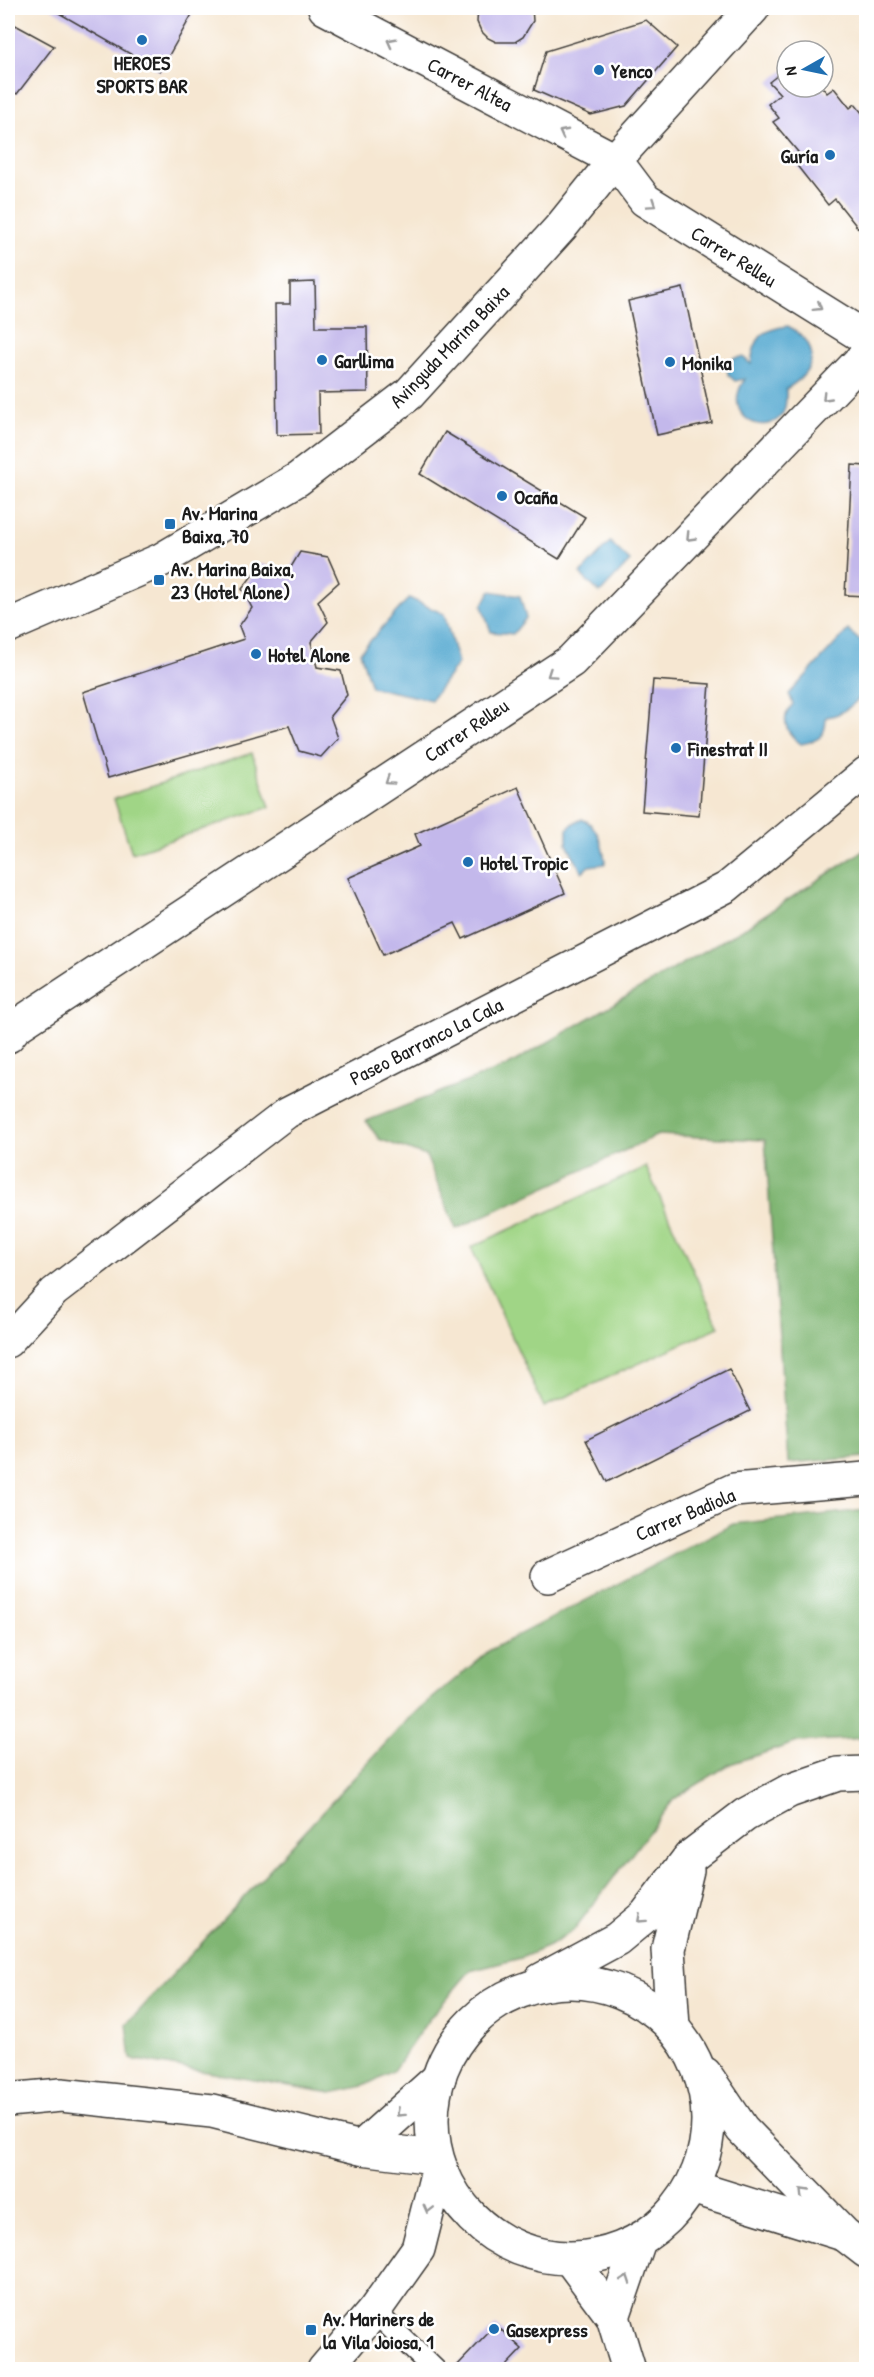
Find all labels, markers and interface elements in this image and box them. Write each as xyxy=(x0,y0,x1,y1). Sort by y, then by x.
marker: HEROES SPORTS BAR xyxy=(135,33,149,47)
one-way arrow xyxy=(386,38,397,49)
north arrow xyxy=(775,39,835,99)
place label: HEROES SPORTS BAR xyxy=(96,49,188,99)
street label: Carrer Altea xyxy=(423,50,517,118)
place label: Yenco xyxy=(611,57,653,84)
marker: Yenco xyxy=(592,63,606,77)
text: N xyxy=(779,65,802,77)
one-way arrow xyxy=(559,129,570,140)
place label: Guría xyxy=(780,142,818,169)
marker: Guría xyxy=(823,148,837,162)
one-way arrow xyxy=(646,197,656,209)
street label: Carrer Relleu xyxy=(686,219,782,293)
street label: Avinguda Marina Baixa xyxy=(383,279,515,413)
one-way arrow xyxy=(812,300,822,312)
place label: Garllima xyxy=(334,347,394,374)
place label: Monika xyxy=(682,349,732,376)
marker: Garllima xyxy=(315,353,329,367)
marker: Monika xyxy=(663,355,677,369)
one-way arrow xyxy=(822,390,833,401)
place label: Ocaña xyxy=(514,483,558,510)
marker: Ocaña xyxy=(495,489,509,503)
place label: Av. Marina Baixa, 70 xyxy=(182,499,258,549)
marker: Av. Marina Baixa, 70 xyxy=(163,517,177,531)
one-way arrow xyxy=(686,531,697,541)
place label: Av. Marina Baixa, 23 (Hotel Alone) xyxy=(171,555,294,605)
marker: Av. Marina Baixa, 23 (Hotel Alone) xyxy=(152,573,166,587)
place label: Hotel Alone xyxy=(268,641,350,668)
marker: Hotel Alone xyxy=(249,647,263,661)
one-way arrow xyxy=(547,666,557,678)
street label: Carrer Relleu xyxy=(419,692,513,768)
place label: Finestrat II xyxy=(687,735,768,762)
marker: Finestrat II xyxy=(669,741,683,755)
one-way arrow xyxy=(384,774,395,785)
place label: Hotel Tropic xyxy=(480,849,569,877)
marker: Hotel Tropic xyxy=(461,855,475,869)
street label: Paseo Barranco La Cala xyxy=(345,991,507,1091)
street label: Carrer Badiola xyxy=(631,1481,739,1547)
one-way arrow xyxy=(637,1912,648,1923)
one-way arrow xyxy=(396,2106,406,2117)
one-way arrow xyxy=(800,2189,811,2200)
one-way arrow xyxy=(422,2204,435,2214)
one-way arrow xyxy=(618,2274,631,2285)
place label: Av. Mariners de la Vila Joiosa, 1 xyxy=(323,2305,434,2355)
place label: Gasexpress xyxy=(506,2316,588,2344)
marker: Gasexpress xyxy=(487,2322,501,2336)
marker: Av. Mariners de la Vila Joiosa, 1 xyxy=(304,2323,318,2337)

